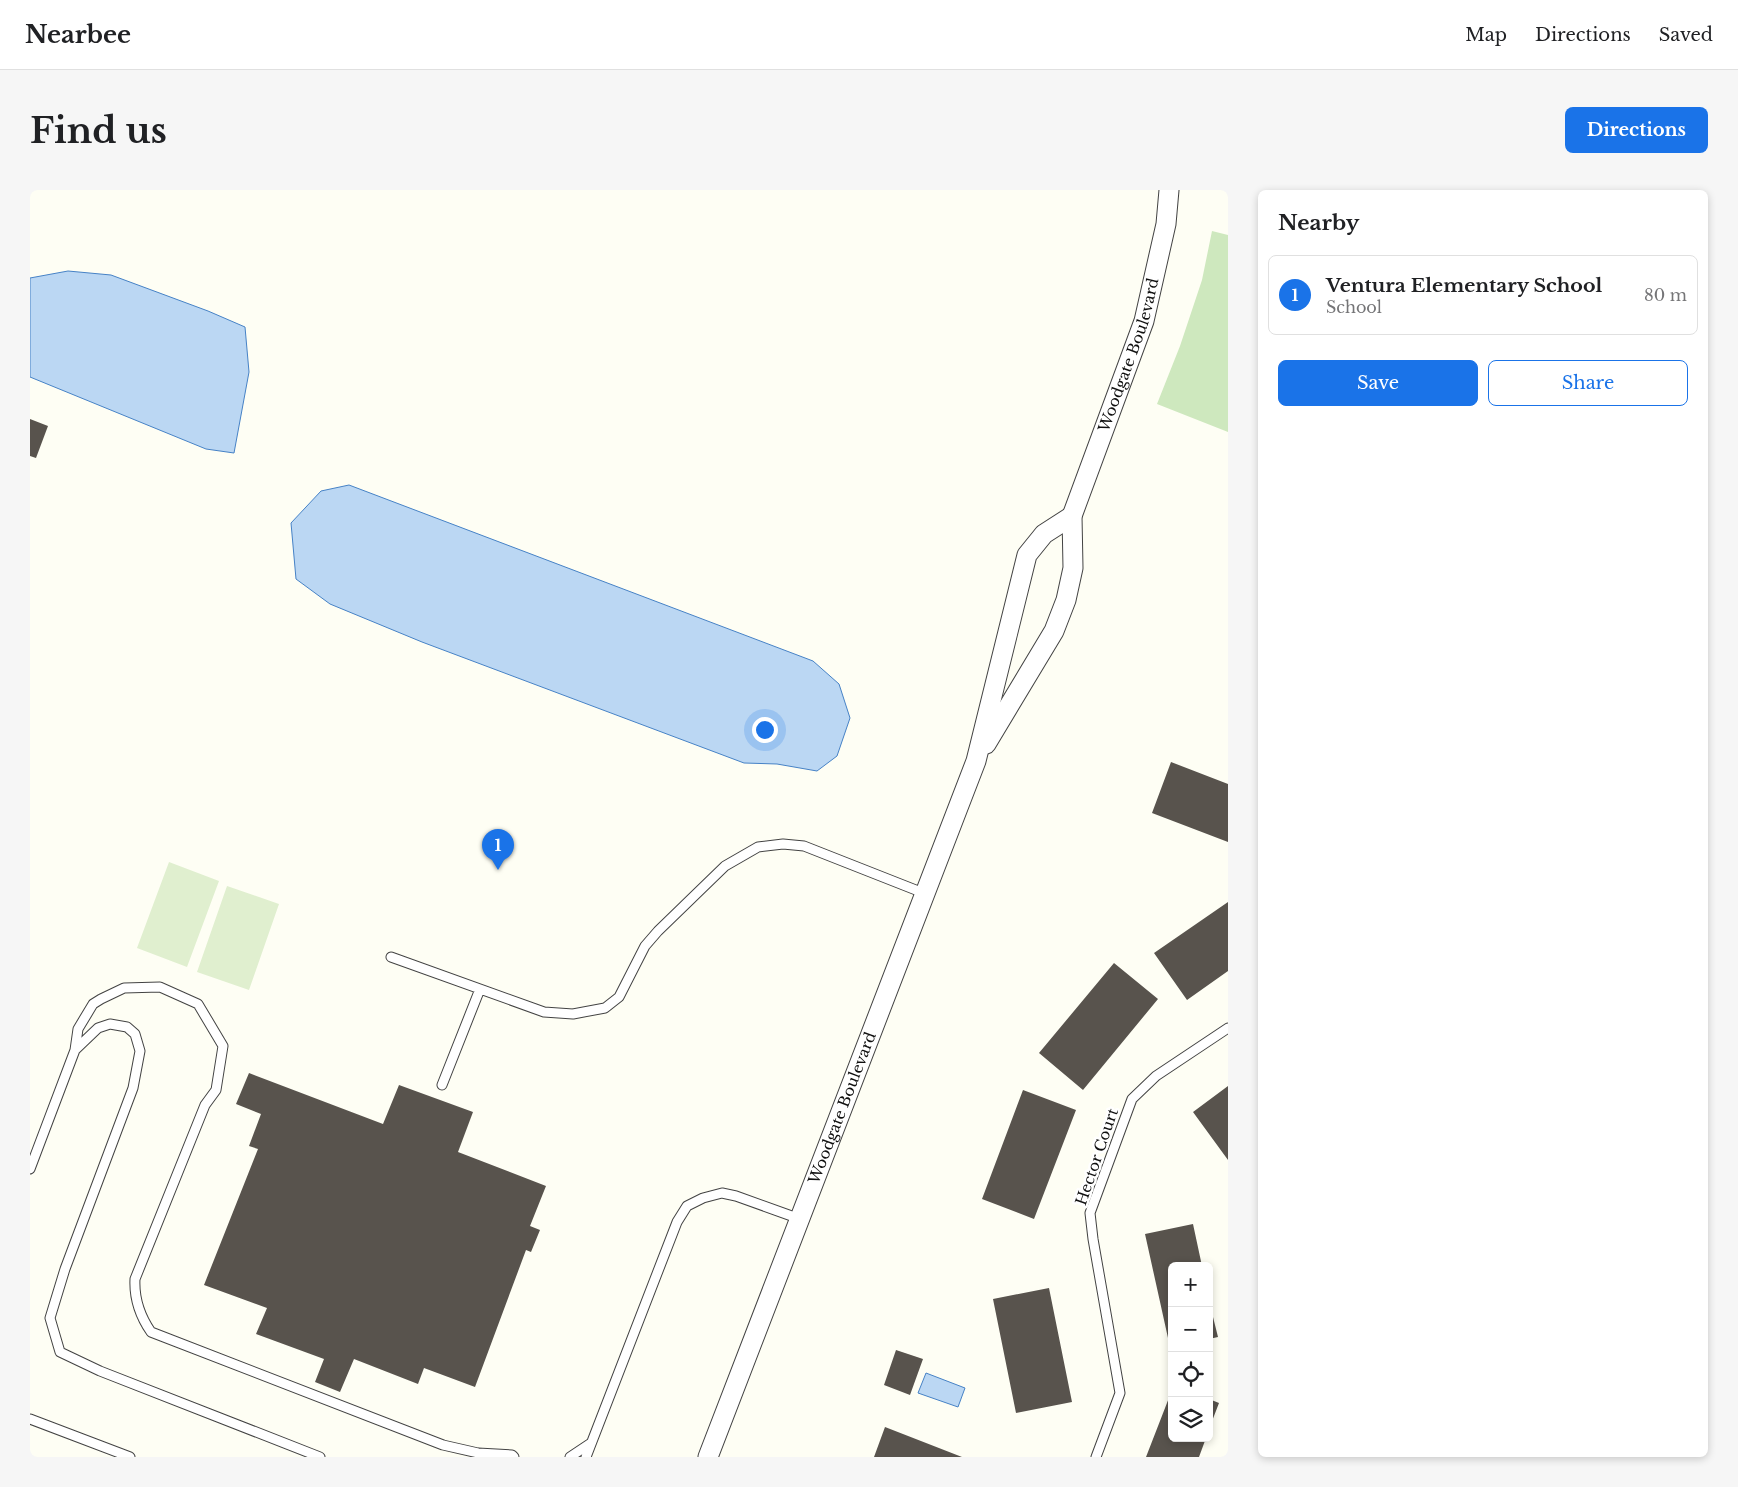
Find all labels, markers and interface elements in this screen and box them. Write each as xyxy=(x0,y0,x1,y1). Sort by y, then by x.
text: Nearbee xyxy=(25,20,131,49)
text: Map xyxy=(1465,24,1507,46)
text: Directions xyxy=(1535,24,1631,46)
text: Saved xyxy=(1659,24,1713,46)
button: Directions xyxy=(1565,107,1708,153)
text: Find us xyxy=(30,109,167,152)
text: Nearby xyxy=(1278,210,1359,236)
text: Ventura Elementary School xyxy=(1326,274,1602,297)
street label: Woodgate Boulevard xyxy=(1094,276,1162,435)
text: 1 xyxy=(1292,285,1298,305)
text: 80 m xyxy=(1644,285,1687,305)
text: School xyxy=(1326,297,1382,317)
button: Save xyxy=(1278,360,1478,406)
button: Share xyxy=(1488,360,1688,406)
your location xyxy=(752,717,778,743)
pin: 1 xyxy=(482,829,514,870)
street label: Woodgate Boulevard xyxy=(804,1029,880,1187)
street label: Hector Court xyxy=(1071,1105,1122,1208)
map controls xyxy=(1168,1262,1213,1442)
button: + xyxy=(1168,1262,1213,1307)
button: − xyxy=(1168,1307,1213,1352)
button: locate xyxy=(1168,1352,1213,1397)
button: layers xyxy=(1168,1397,1213,1442)

